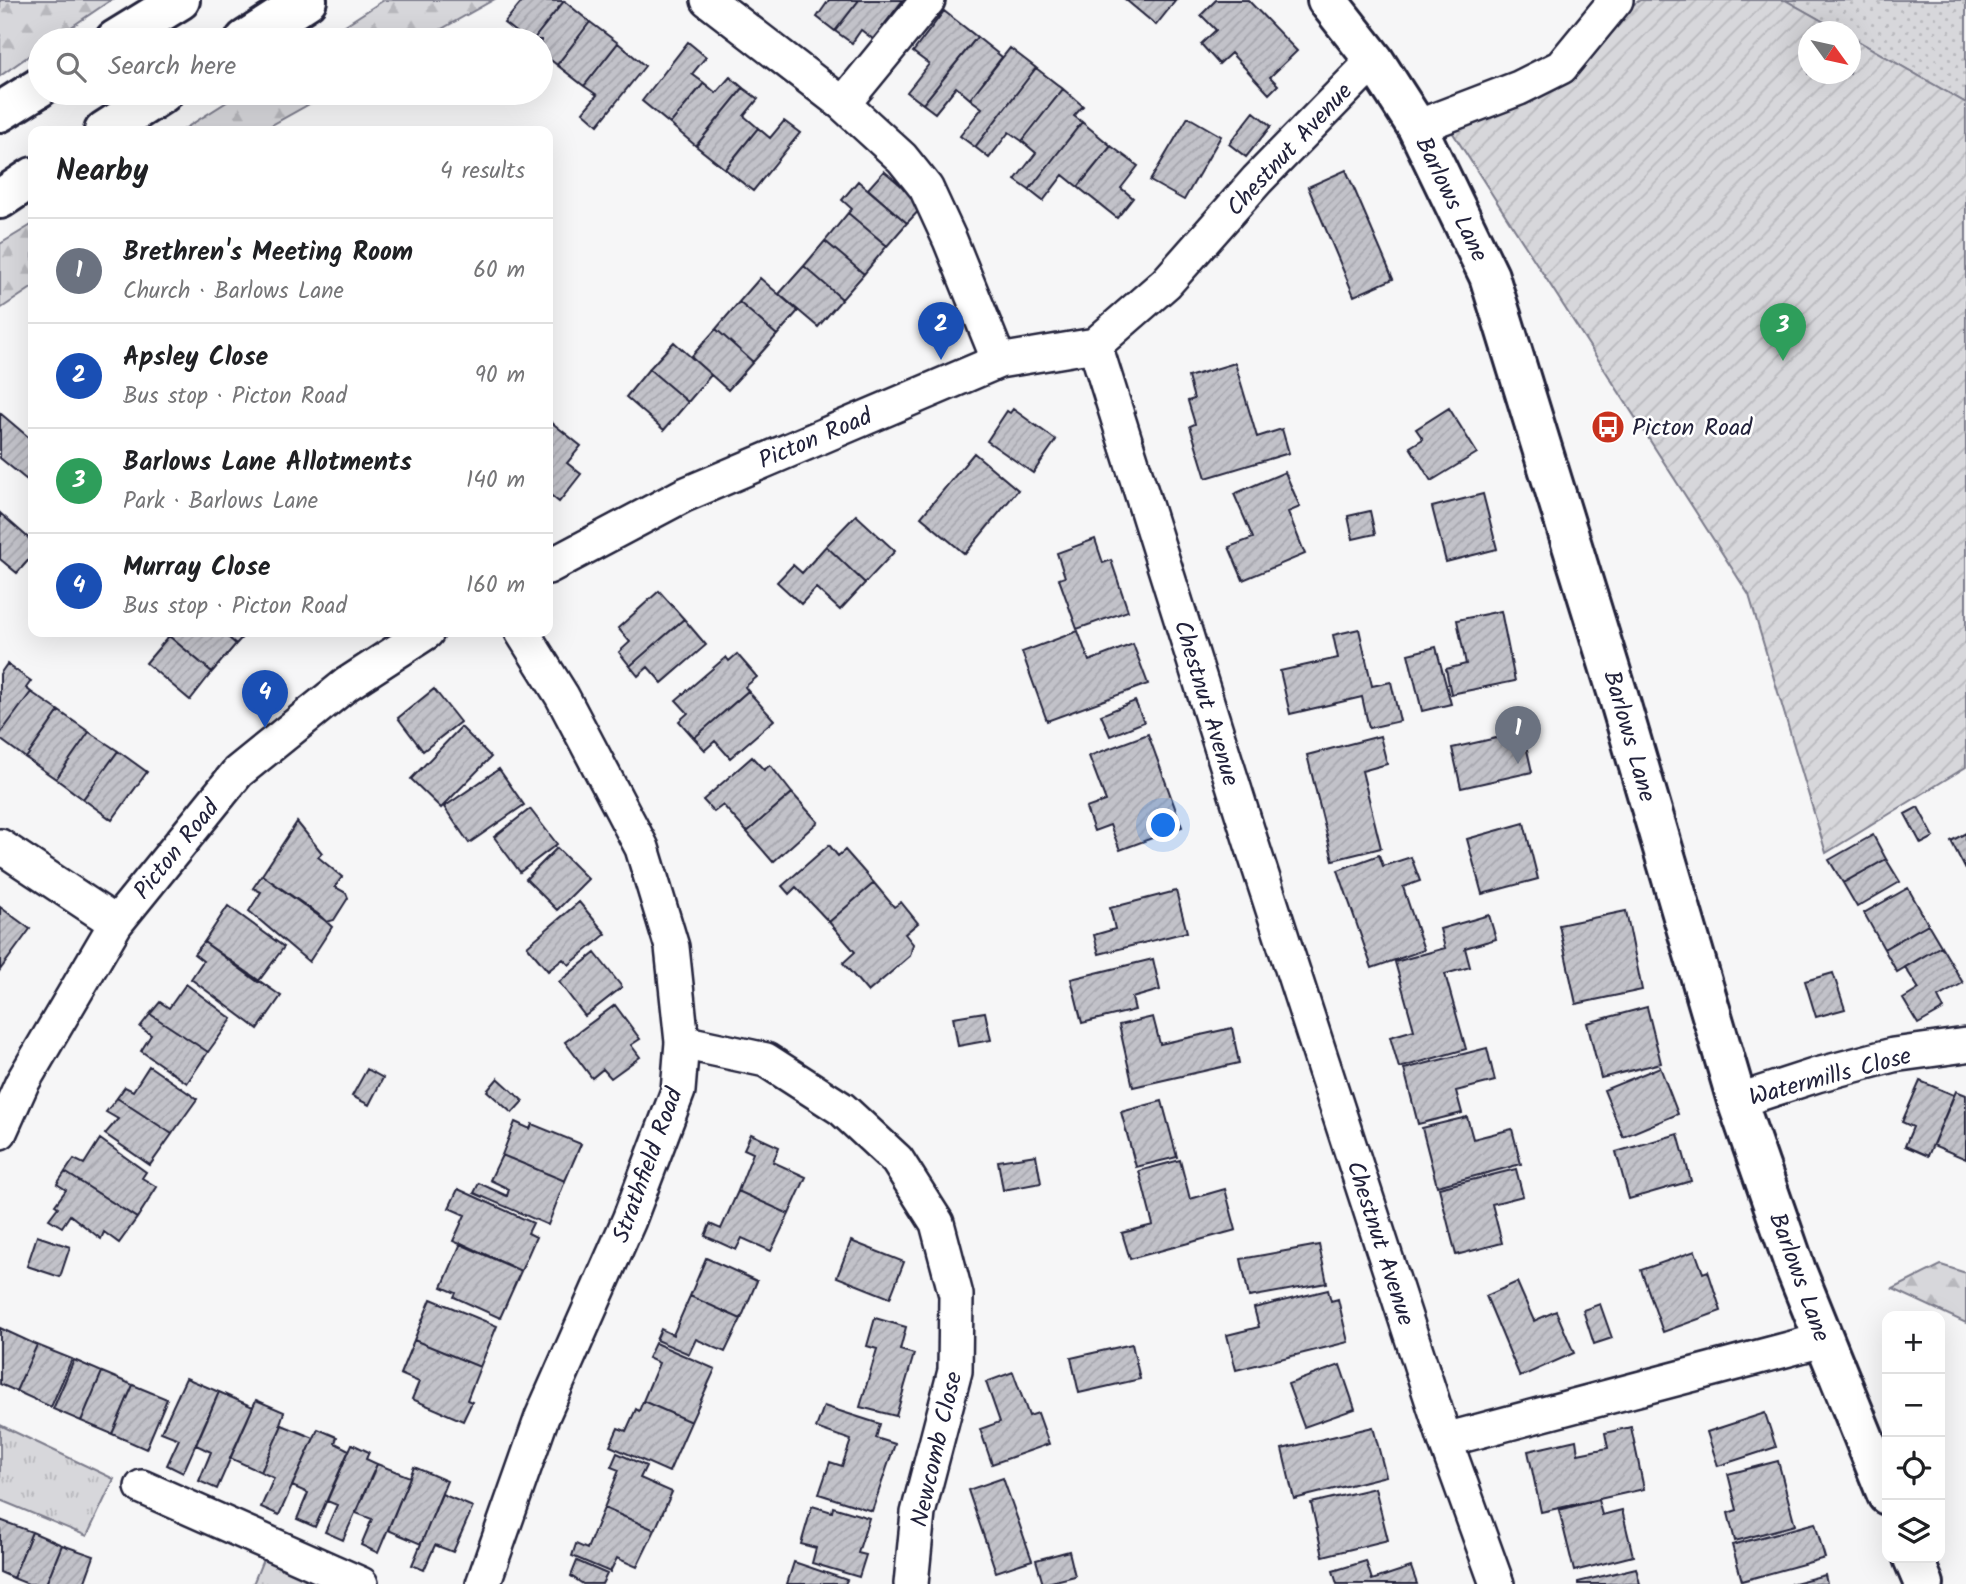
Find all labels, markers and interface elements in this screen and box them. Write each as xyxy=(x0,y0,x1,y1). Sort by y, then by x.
north arrow xyxy=(1798,21,1861,84)
search box xyxy=(28,28,553,105)
text: Search here xyxy=(108,46,236,88)
icon: search xyxy=(52,48,90,86)
street label: Chestnut Avenue xyxy=(1217,74,1363,226)
street label: Barlows Lane xyxy=(1403,130,1498,269)
text: Nearby xyxy=(56,148,148,196)
text: 4 results xyxy=(440,154,525,190)
text: Brethren's Meeting Room xyxy=(123,232,413,274)
text: 1 xyxy=(76,253,82,289)
text: 60 m xyxy=(473,253,525,289)
text: Church · Barlows Lane xyxy=(123,274,344,310)
pin: 2 xyxy=(918,302,964,360)
pin: 3 xyxy=(1760,303,1806,361)
text: Apsley Close xyxy=(123,337,268,379)
text: 2 xyxy=(72,358,86,394)
text: 90 m xyxy=(475,358,525,394)
text: Bus stop · Picton Road xyxy=(123,379,347,415)
street label: Picton Road xyxy=(753,398,879,481)
bus stop icon: Picton Road xyxy=(1589,408,1627,446)
place label: Picton Road xyxy=(1632,409,1753,448)
text: Barlows Lane Allotments xyxy=(123,442,412,484)
text: 3 xyxy=(73,463,85,499)
text: 140 m xyxy=(466,463,525,499)
text: Park · Barlows Lane xyxy=(123,484,318,520)
text: Murray Close xyxy=(123,547,271,589)
text: 4 xyxy=(73,568,85,604)
text: 160 m xyxy=(466,568,525,604)
text: Bus stop · Picton Road xyxy=(123,589,347,625)
street label: Chestnut Avenue xyxy=(1162,616,1249,791)
street label: Barlows Lane xyxy=(1591,666,1666,807)
pin: 4 xyxy=(242,670,288,728)
pin: 1 xyxy=(1495,706,1541,764)
street label: Picton Road xyxy=(124,790,231,909)
your location xyxy=(1146,808,1180,842)
street label: Watermills Close xyxy=(1745,1037,1916,1118)
street label: Strathfield Road xyxy=(602,1082,695,1249)
street label: Chestnut Avenue xyxy=(1335,1156,1425,1331)
street label: Barlows Lane xyxy=(1757,1207,1840,1348)
map controls xyxy=(1882,1311,1945,1563)
button: + xyxy=(1882,1311,1945,1374)
street label: Newcomb Close xyxy=(901,1368,974,1531)
button: − xyxy=(1882,1374,1945,1437)
button: locate xyxy=(1882,1437,1945,1500)
button: layers xyxy=(1882,1500,1945,1563)

